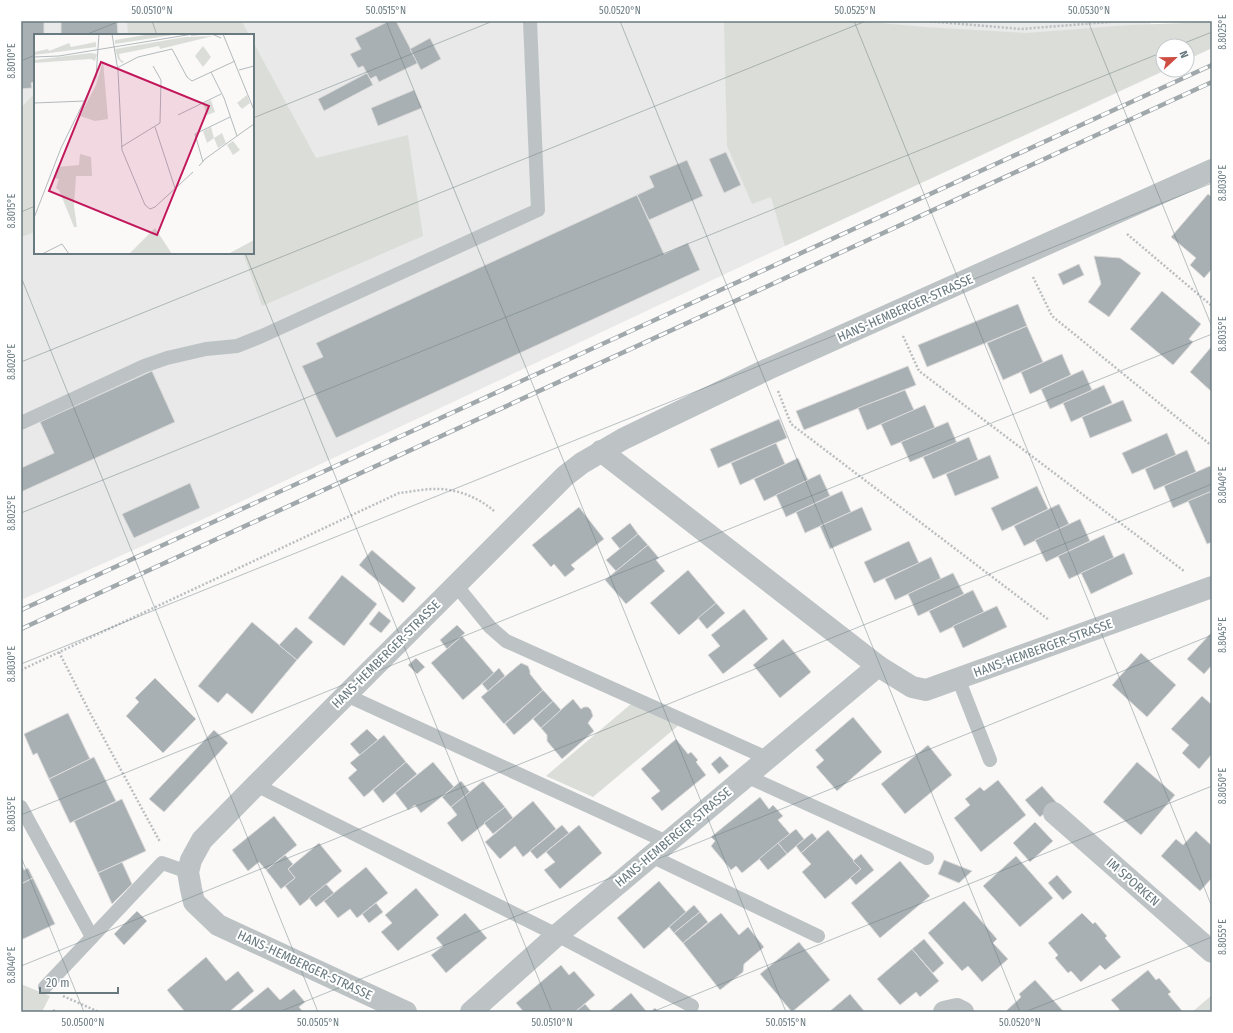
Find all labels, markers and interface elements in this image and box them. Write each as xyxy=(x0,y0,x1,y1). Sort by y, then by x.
text: 50.0510°N xyxy=(132,5,172,17)
text: 50.0515°N xyxy=(366,5,406,17)
text: 50.0520°N xyxy=(599,5,641,17)
text: 50.0525°N xyxy=(834,5,876,17)
text: 50.0530°N xyxy=(1068,5,1110,17)
text: 8.8025°E xyxy=(1217,14,1229,50)
inset map xyxy=(34,34,254,254)
north arrow xyxy=(1155,38,1195,78)
text: 8.8010°E xyxy=(6,43,18,79)
text: N xyxy=(1177,49,1191,60)
text: 8.8030°E xyxy=(1217,165,1229,201)
text: 8.8015°E xyxy=(6,193,18,228)
street label: HANS-HEMBERGER-STRASSE xyxy=(835,271,975,345)
text: 8.8035°E xyxy=(1217,316,1229,352)
text: 8.8020°E xyxy=(6,344,18,380)
text: 8.8040°E xyxy=(1217,466,1229,503)
text: 8.8025°E xyxy=(6,495,18,531)
street label: HANS-HEMBERGER-STRASSE xyxy=(329,597,443,711)
street label: HANS-HEMBERGER-STRASSE xyxy=(971,616,1115,680)
text: 8.8045°E xyxy=(1217,617,1229,653)
text: 8.8030°E xyxy=(6,646,18,682)
text: 8.8050°E xyxy=(1217,767,1229,804)
street label: HANS-HEMBERGER-STRASSE xyxy=(612,784,734,890)
text: 8.8035°E xyxy=(6,796,18,832)
street label: IM SPORKEN xyxy=(1104,855,1162,909)
text: 8.8055°E xyxy=(1217,919,1229,955)
street label: HANS-HEMBERGER-STRASSE xyxy=(235,927,375,1003)
text: 8.8040°E xyxy=(6,946,18,983)
scale bar xyxy=(40,969,118,995)
text: 20 m xyxy=(46,976,70,990)
text: 50.0500°N xyxy=(62,1017,104,1029)
text: 50.0505°N xyxy=(297,1017,339,1029)
text: 50.0510°N xyxy=(532,1017,572,1029)
text: 50.0515°N xyxy=(766,1017,806,1029)
text: 50.0520°N xyxy=(999,1017,1041,1029)

